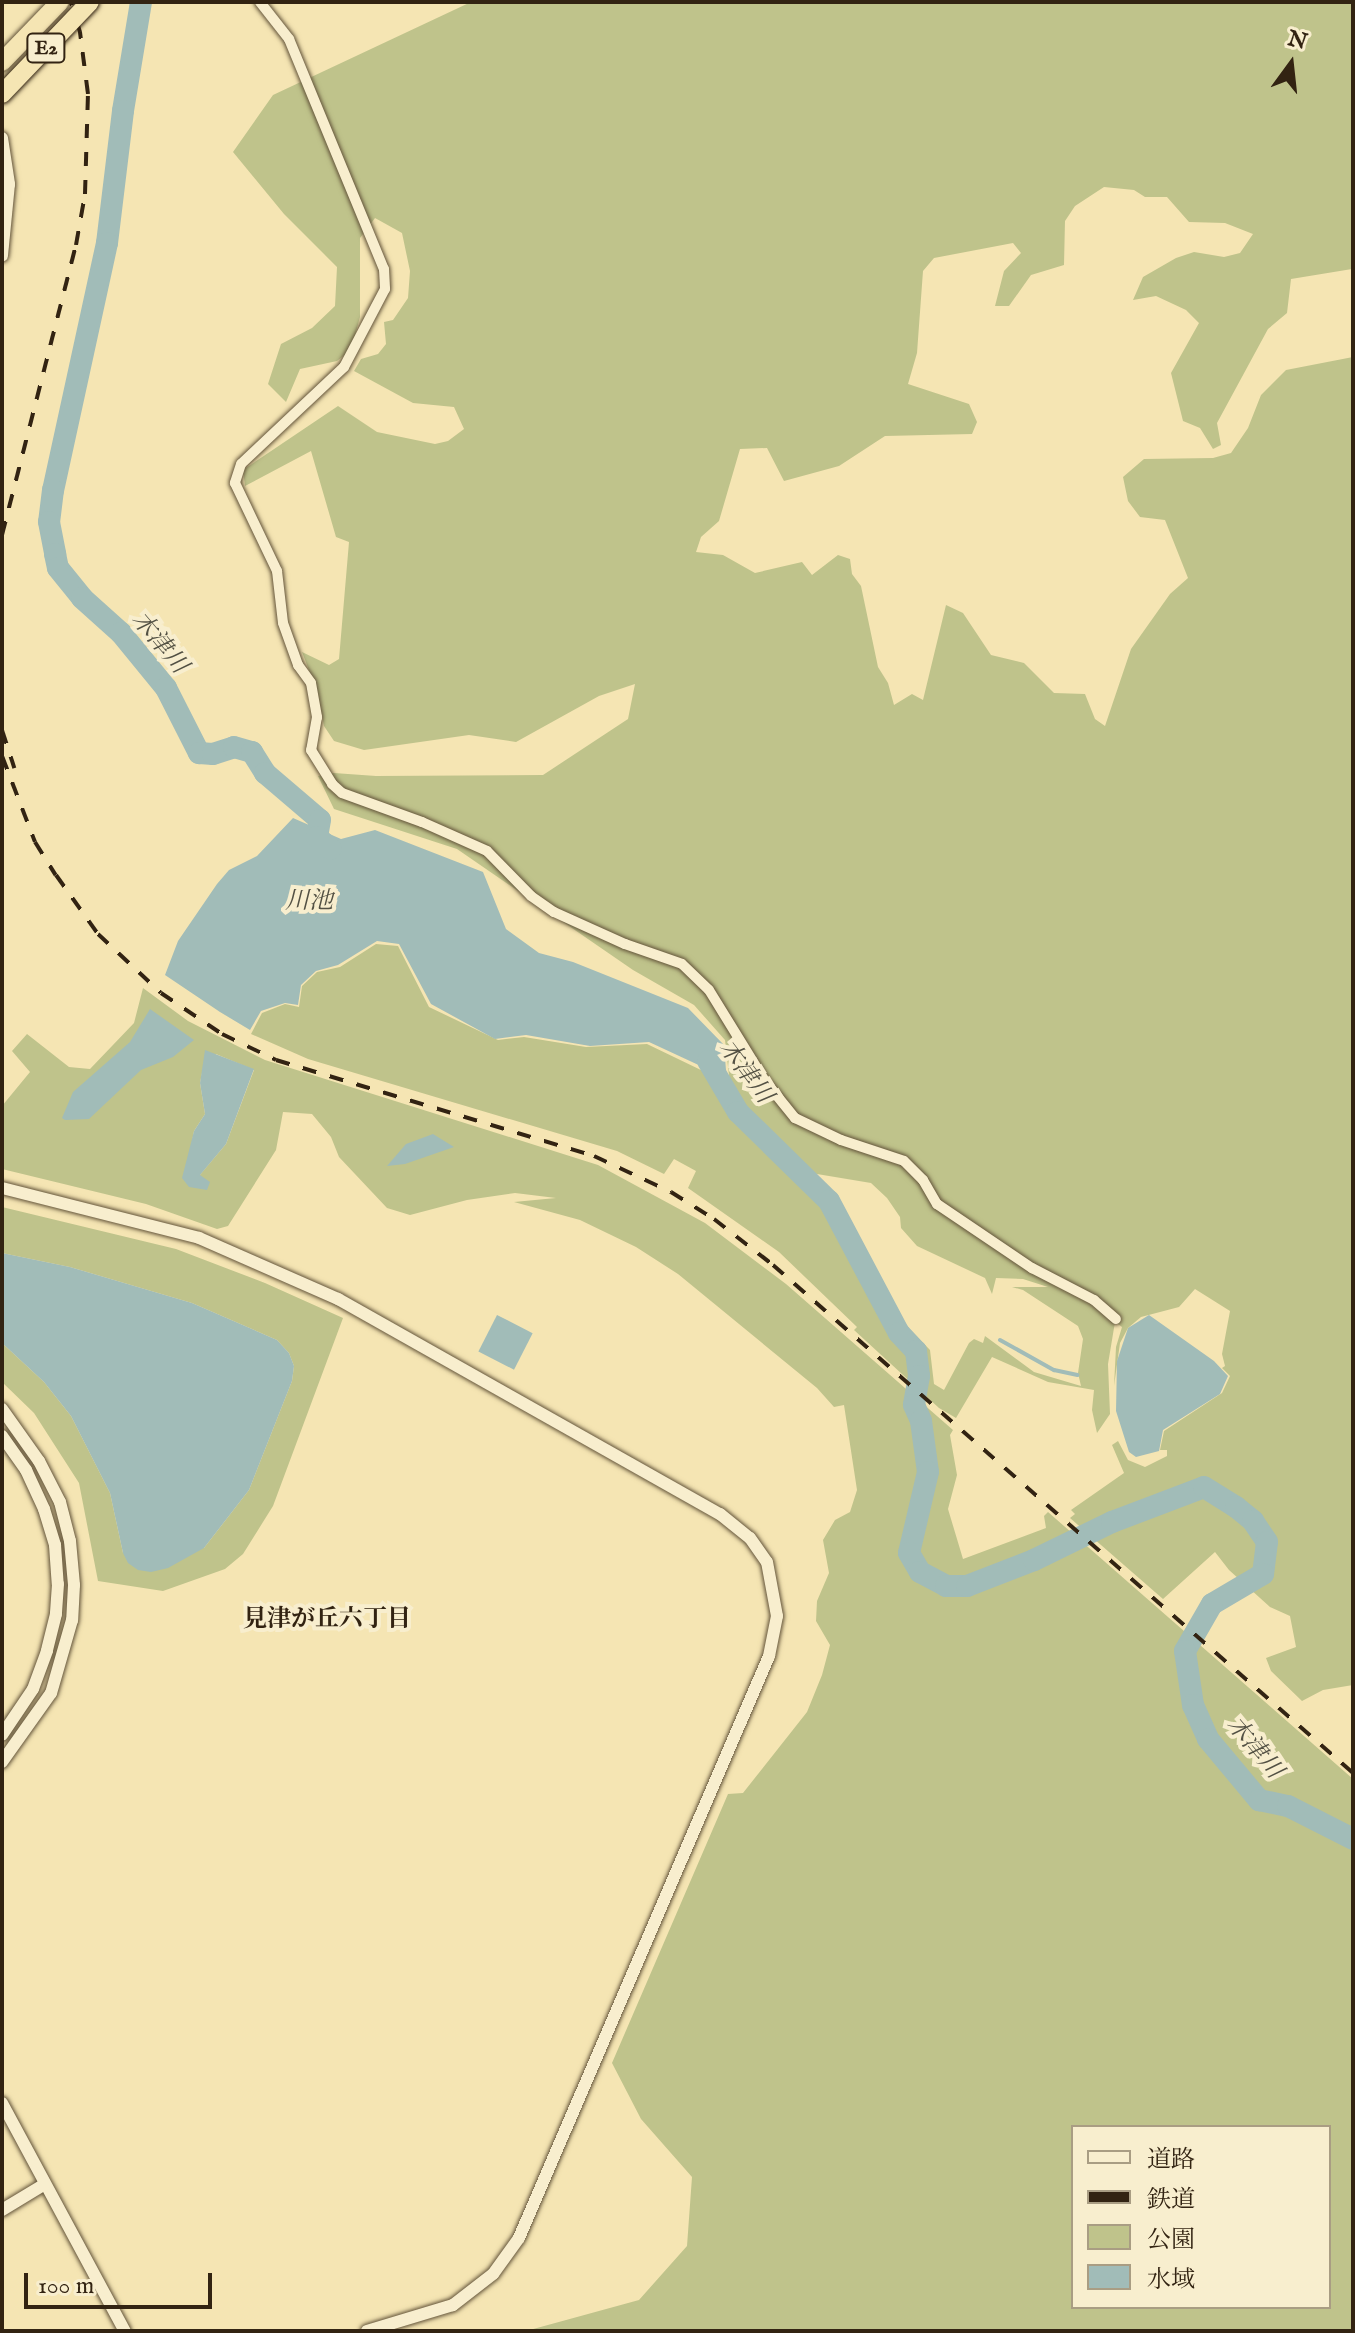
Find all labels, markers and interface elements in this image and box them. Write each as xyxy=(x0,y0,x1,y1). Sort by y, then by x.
north arrow xyxy=(1251,24,1331,104)
text: N xyxy=(1284,25,1310,57)
road number: E2 xyxy=(26,32,66,64)
water label: 木津川 xyxy=(125,606,193,680)
water label: 川池 xyxy=(285,888,333,916)
water label: 木津川 xyxy=(712,1035,778,1109)
district label: 見津が丘六丁目 xyxy=(243,1606,411,1634)
water label: 木津川 xyxy=(1220,1711,1288,1785)
legend xyxy=(1071,2125,1331,2309)
text: 道路 xyxy=(1147,2145,1195,2176)
text: 鉄道 xyxy=(1147,2185,1195,2216)
text: 公園 xyxy=(1147,2225,1195,2256)
scale bar xyxy=(28,2257,216,2307)
text: 水域 xyxy=(1147,2265,1195,2296)
text: 100 m xyxy=(38,2271,94,2302)

